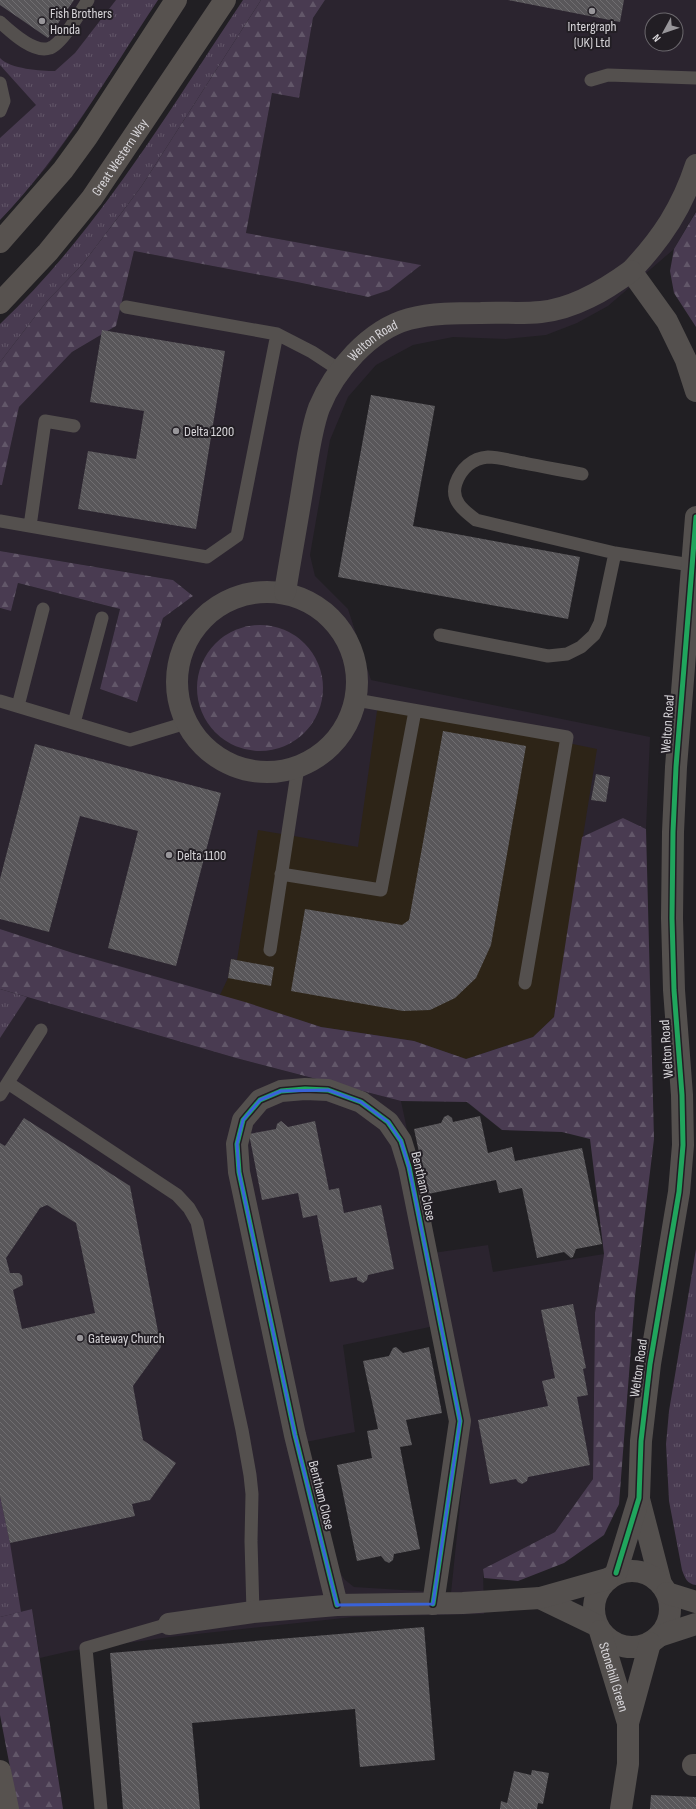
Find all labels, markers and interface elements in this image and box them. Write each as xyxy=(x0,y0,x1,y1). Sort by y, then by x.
place label: Fish Brothers Honda xyxy=(50,5,112,38)
marker: Intergraph (UK) Ltd xyxy=(587,6,597,16)
north arrow xyxy=(644,12,684,52)
marker: Fish Brothers Honda xyxy=(37,16,47,26)
place label: Intergraph (UK) Ltd xyxy=(568,18,616,51)
text: N xyxy=(650,32,664,45)
street label: Great Western Way xyxy=(88,115,152,199)
street label: Welton Road xyxy=(344,316,400,365)
place label: Delta 1200 xyxy=(184,423,234,440)
marker: Delta 1200 xyxy=(171,426,181,436)
street label: Welton Road xyxy=(657,694,678,754)
place label: Delta 1100 xyxy=(177,847,226,864)
marker: Delta 1100 xyxy=(164,850,174,860)
street label: Welton Road xyxy=(656,1019,677,1079)
street label: Bentham Close xyxy=(407,1150,440,1222)
place label: Gateway Church xyxy=(88,1330,165,1347)
marker: Gateway Church xyxy=(75,1333,85,1343)
street label: Welton Road xyxy=(626,1338,651,1398)
street label: Bentham Close xyxy=(305,1459,338,1531)
street label: Stonehill Green xyxy=(595,1640,632,1714)

